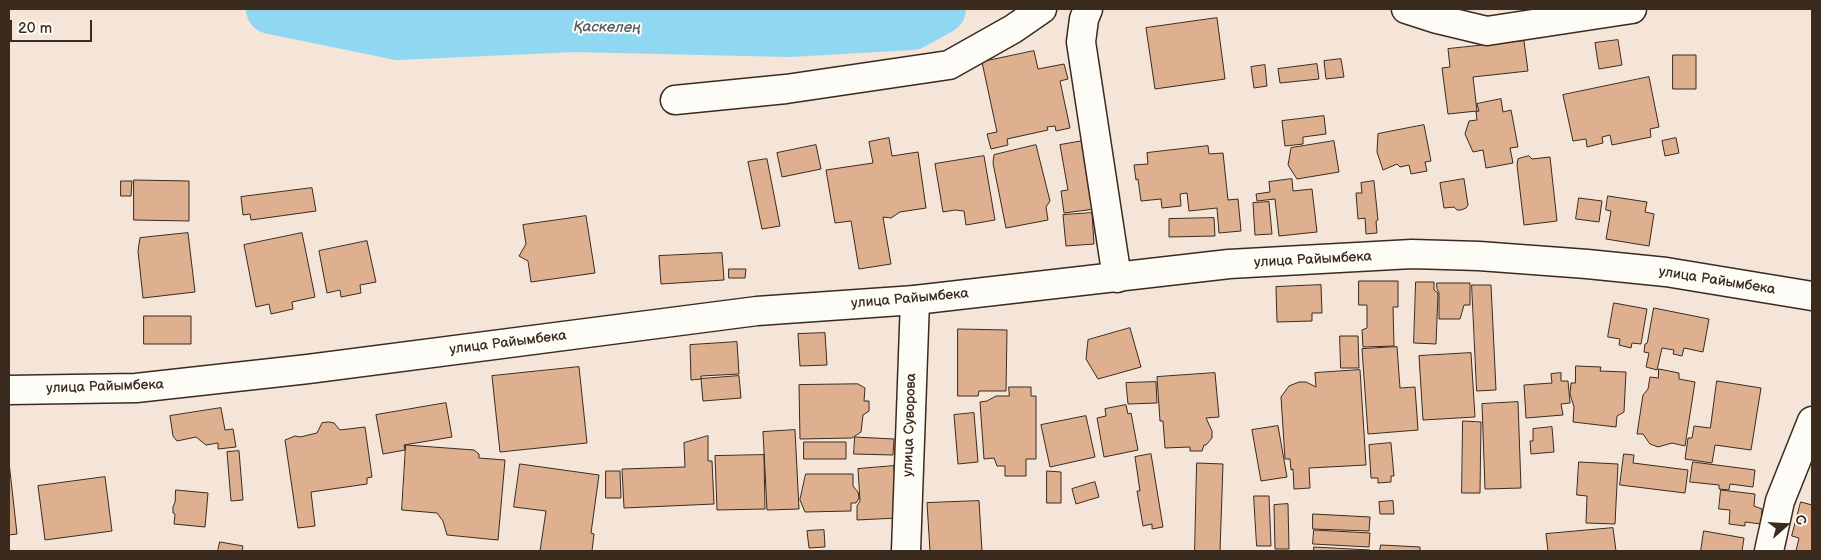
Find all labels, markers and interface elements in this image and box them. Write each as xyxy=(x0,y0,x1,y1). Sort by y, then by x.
scale bar xyxy=(12,10,95,42)
water label: Қаскелең xyxy=(573,18,641,38)
text: 20 m xyxy=(18,19,52,38)
street label: улица Райымбека xyxy=(1254,249,1372,271)
street label: улица Райымбека xyxy=(1657,263,1777,299)
street label: улица Райымбека xyxy=(851,285,969,313)
street label: улица Райымбека xyxy=(448,327,568,359)
street label: улица Суворова xyxy=(900,373,920,477)
street label: улица Райымбека xyxy=(46,377,164,397)
north arrow xyxy=(1761,500,1811,550)
text: С xyxy=(1791,513,1810,527)

